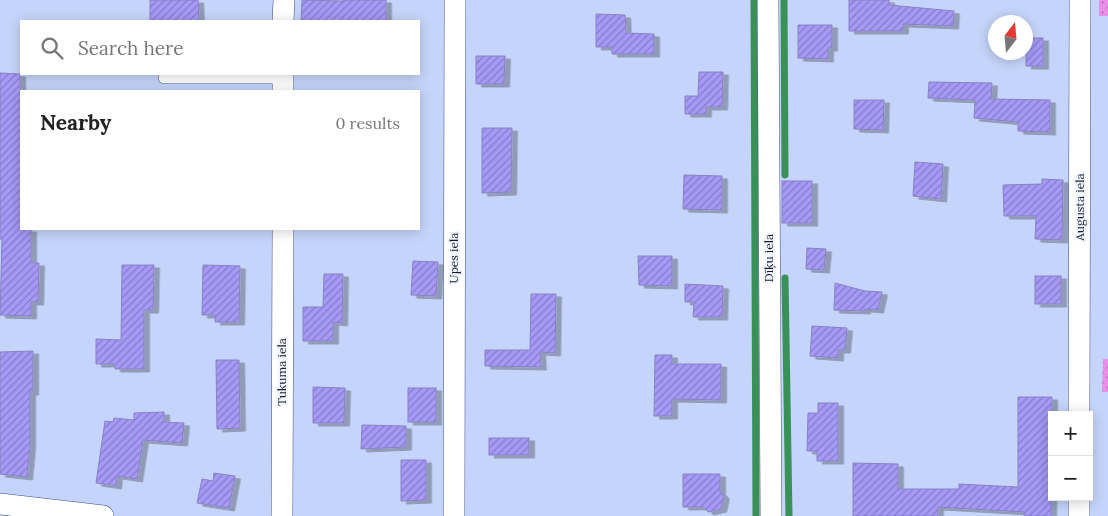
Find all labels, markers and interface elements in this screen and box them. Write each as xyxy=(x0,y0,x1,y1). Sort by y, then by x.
north arrow xyxy=(988,15,1033,60)
search box xyxy=(20,20,420,75)
icon: search xyxy=(38,34,66,62)
text: Search here xyxy=(78,36,184,60)
text: Nearby xyxy=(40,109,111,136)
text: 0 results xyxy=(335,113,400,133)
street label: Augusta iela xyxy=(1072,173,1087,242)
street label: Upes iela xyxy=(446,233,461,283)
street label: Dīķu iela xyxy=(761,234,777,282)
street label: Tukuma iela xyxy=(274,338,289,406)
map controls xyxy=(1048,411,1093,501)
button: + xyxy=(1048,411,1093,456)
button: − xyxy=(1048,456,1093,501)

